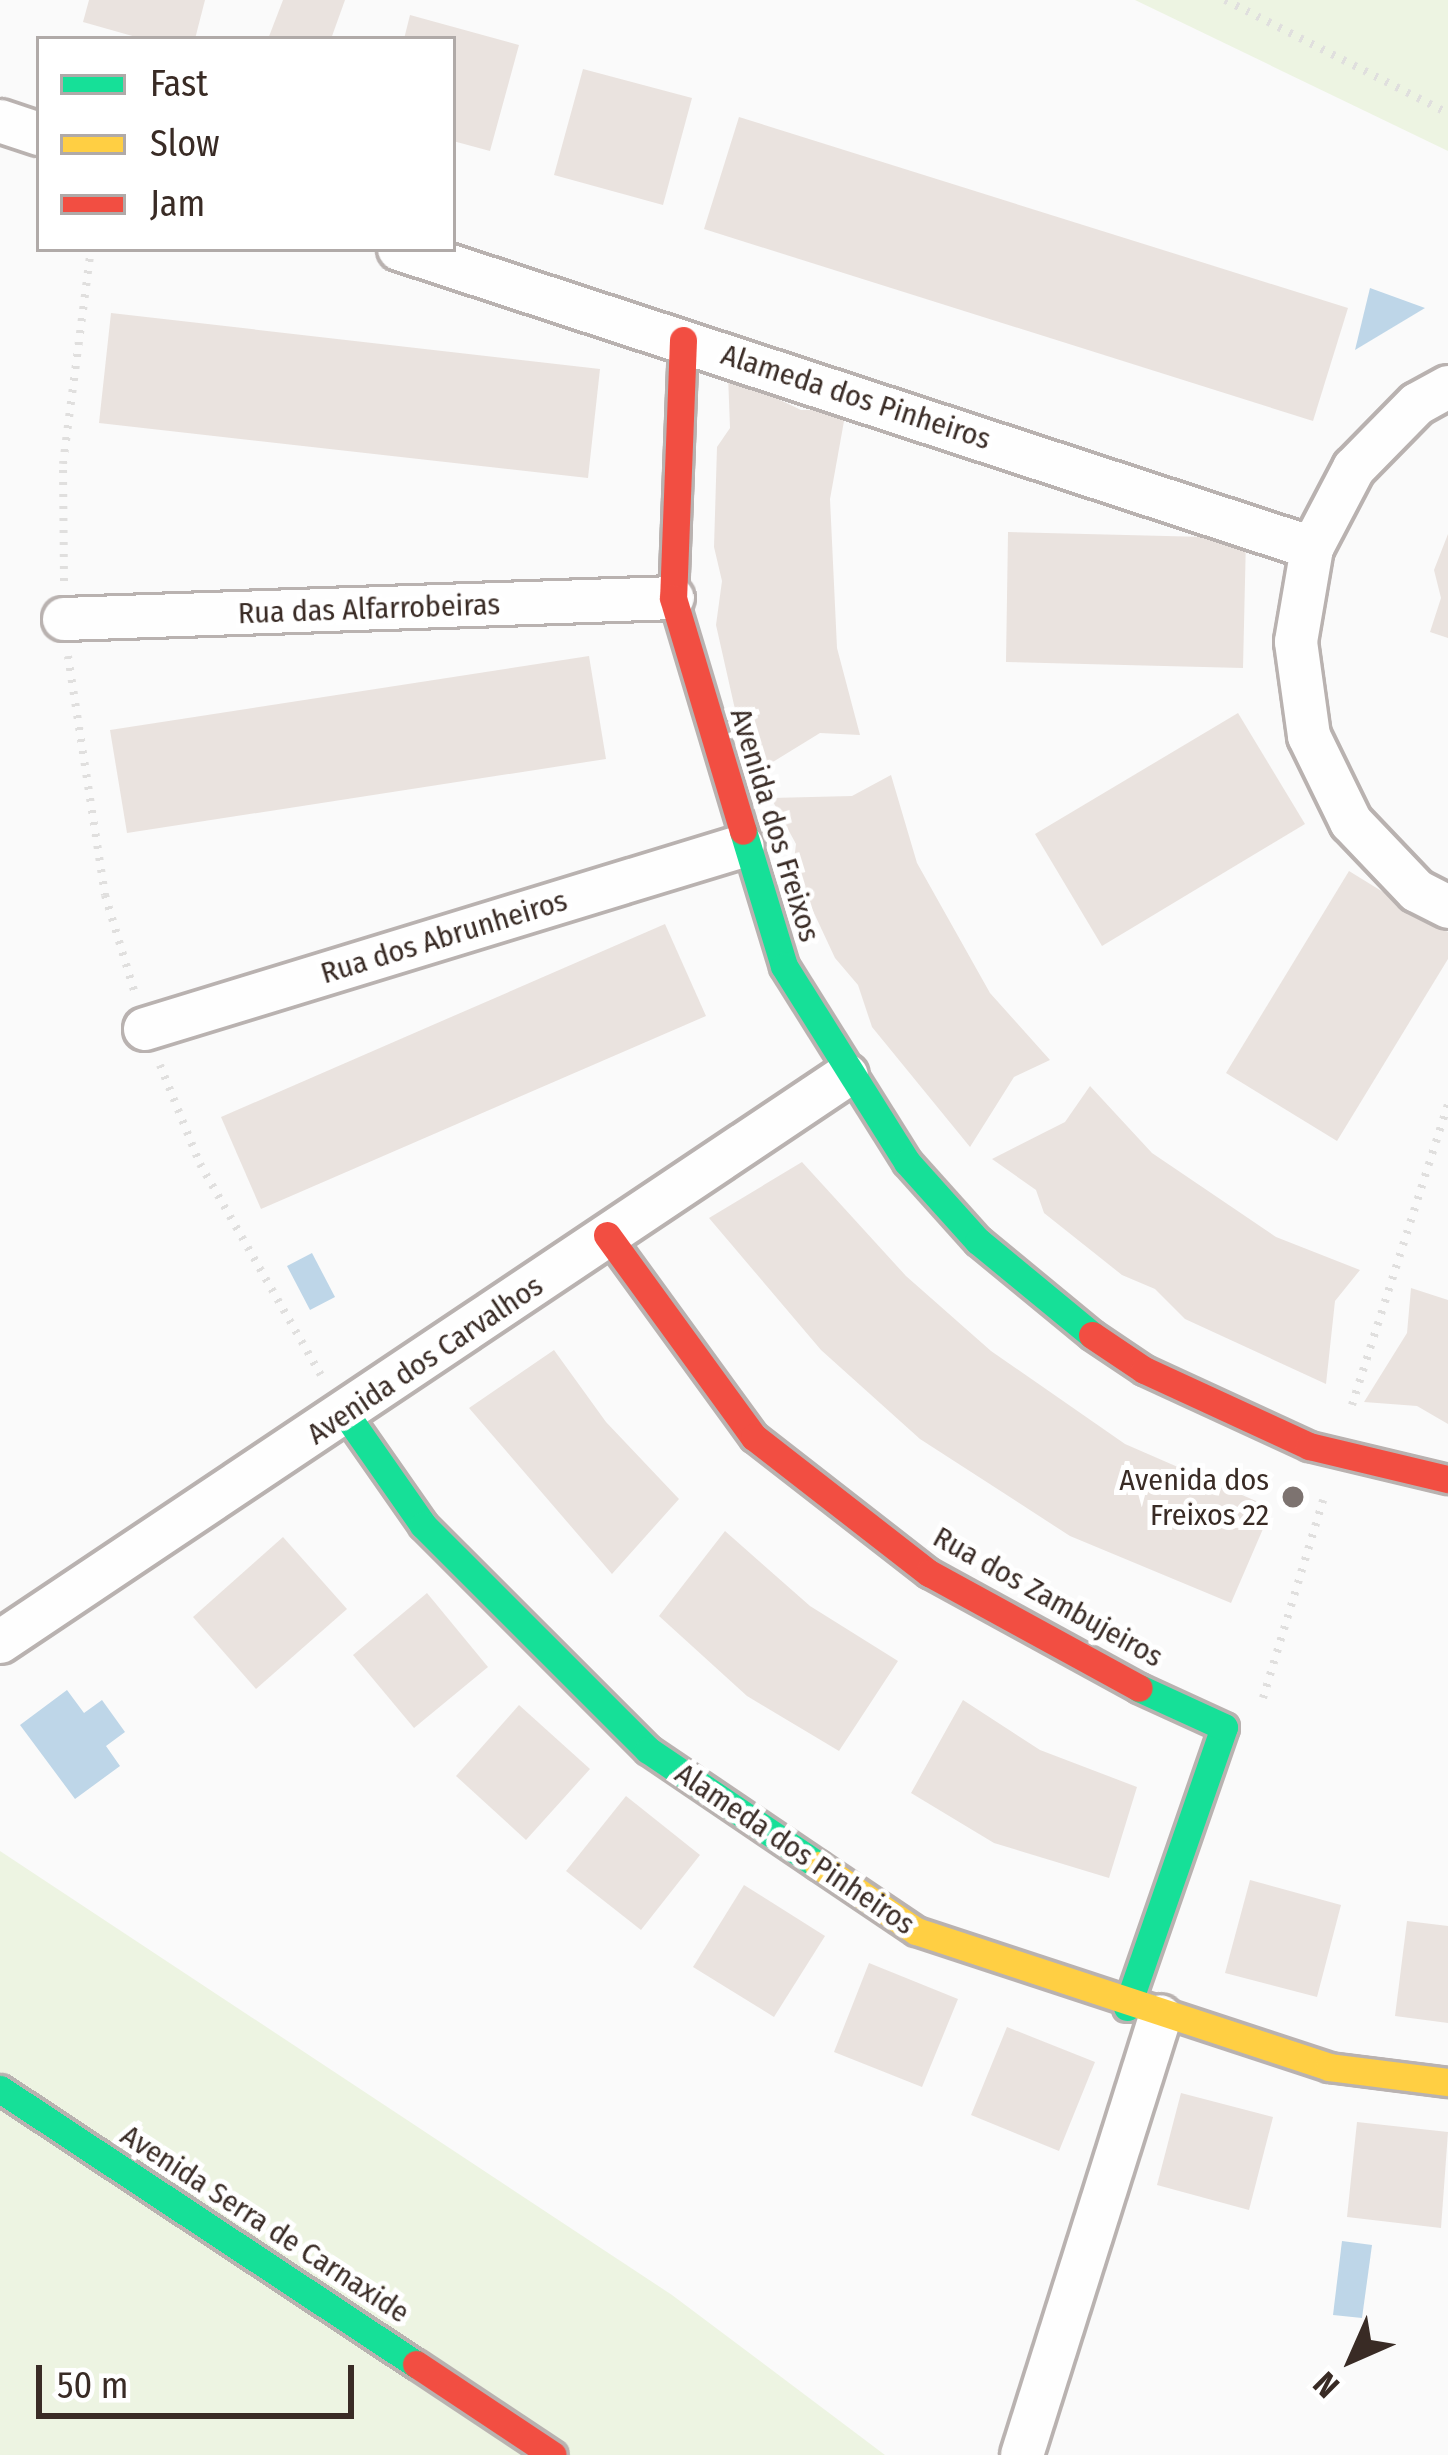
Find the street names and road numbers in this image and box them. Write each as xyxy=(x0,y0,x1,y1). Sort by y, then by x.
street label: Alameda dos Pinheiros xyxy=(717,336,995,458)
street label: Rua das Alfarrobeiras xyxy=(237,586,501,632)
street label: Avenida dos Freixos xyxy=(722,704,828,946)
street label: Rua dos Abrunheiros xyxy=(317,882,571,992)
street label: Avenida dos Carvalhos xyxy=(300,1268,550,1452)
street label: Rua dos Zambujeiros xyxy=(927,1519,1169,1675)
street label: Alameda dos Pinheiros xyxy=(668,1755,922,1943)
street label: Avenida Serra de Carnaxide xyxy=(114,2117,416,2331)

